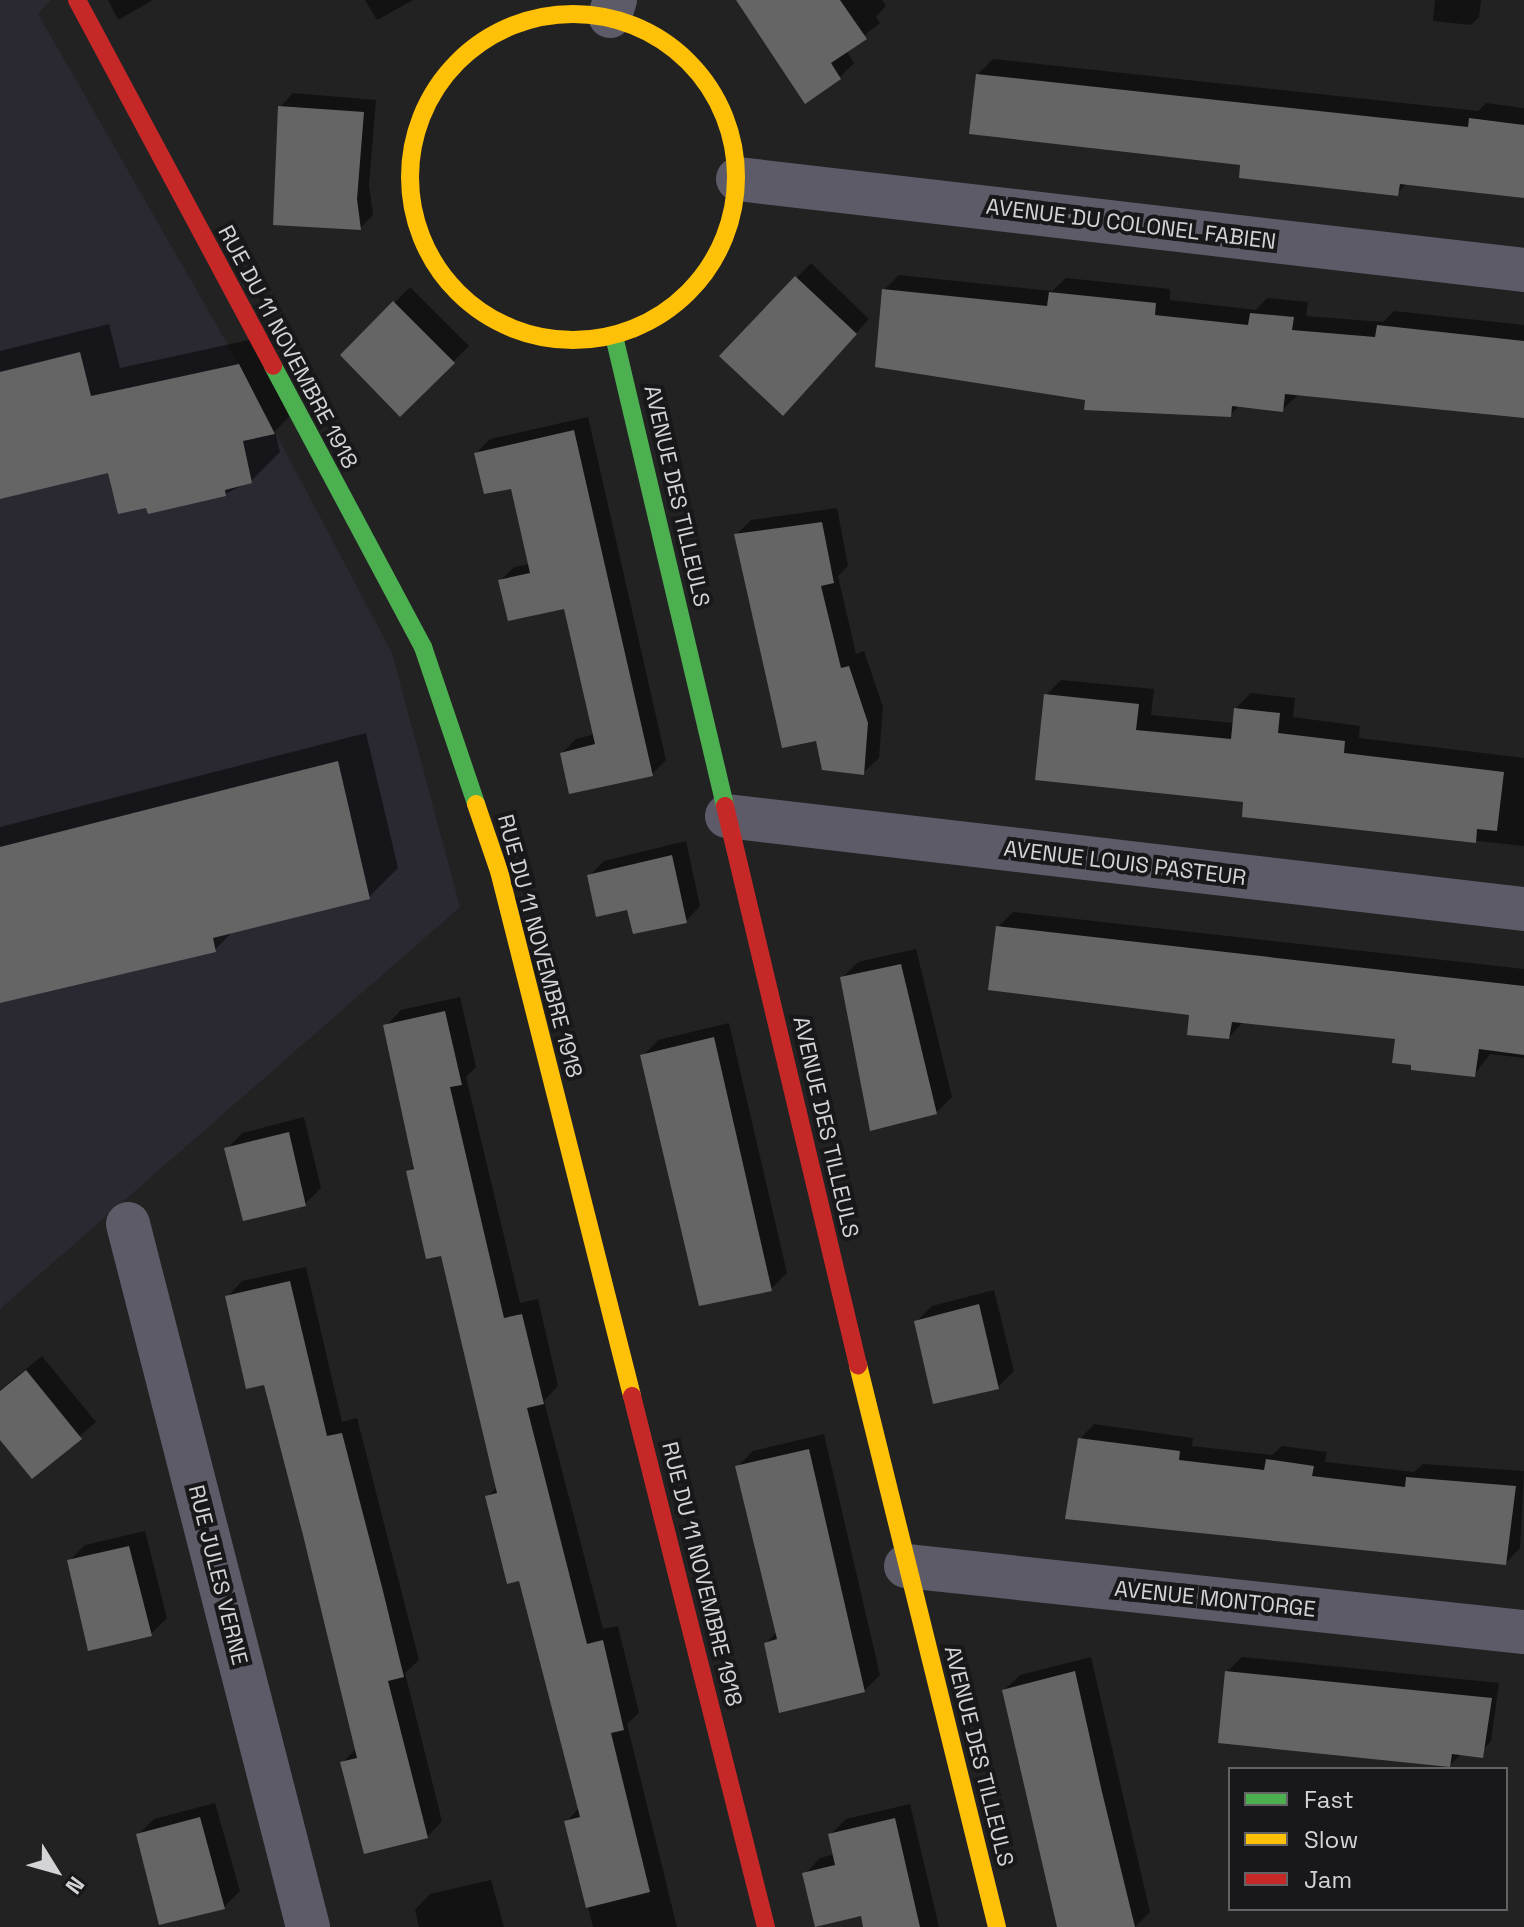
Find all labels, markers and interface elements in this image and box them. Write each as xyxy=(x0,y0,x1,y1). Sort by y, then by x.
street label: AVENUE DU COLONEL FABIEN xyxy=(984,193,1278,255)
street label: RUE DU 11 NOVEMBRE 1918 xyxy=(213,221,363,473)
street label: AVENUE DES TILLEULS xyxy=(639,382,715,610)
street label: RUE DU 11 NOVEMBRE 1918 xyxy=(492,811,588,1081)
street label: AVENUE LOUIS PASTEUR xyxy=(1002,835,1248,891)
street label: AVENUE DES TILLEULS xyxy=(788,1013,864,1241)
street label: RUE DU 11 NOVEMBRE 1918 xyxy=(656,1439,748,1709)
street label: RUE JULES VERNE xyxy=(183,1482,253,1668)
street label: AVENUE MONTORGE xyxy=(1113,1575,1317,1623)
street label: AVENUE DES TILLEULS xyxy=(939,1643,1019,1869)
legend xyxy=(1228,1767,1508,1911)
text: Fast xyxy=(1304,1784,1354,1815)
text: Slow xyxy=(1304,1824,1358,1855)
north arrow xyxy=(16,1831,96,1911)
text: Jam xyxy=(1304,1864,1352,1895)
text: N xyxy=(60,1871,91,1900)

